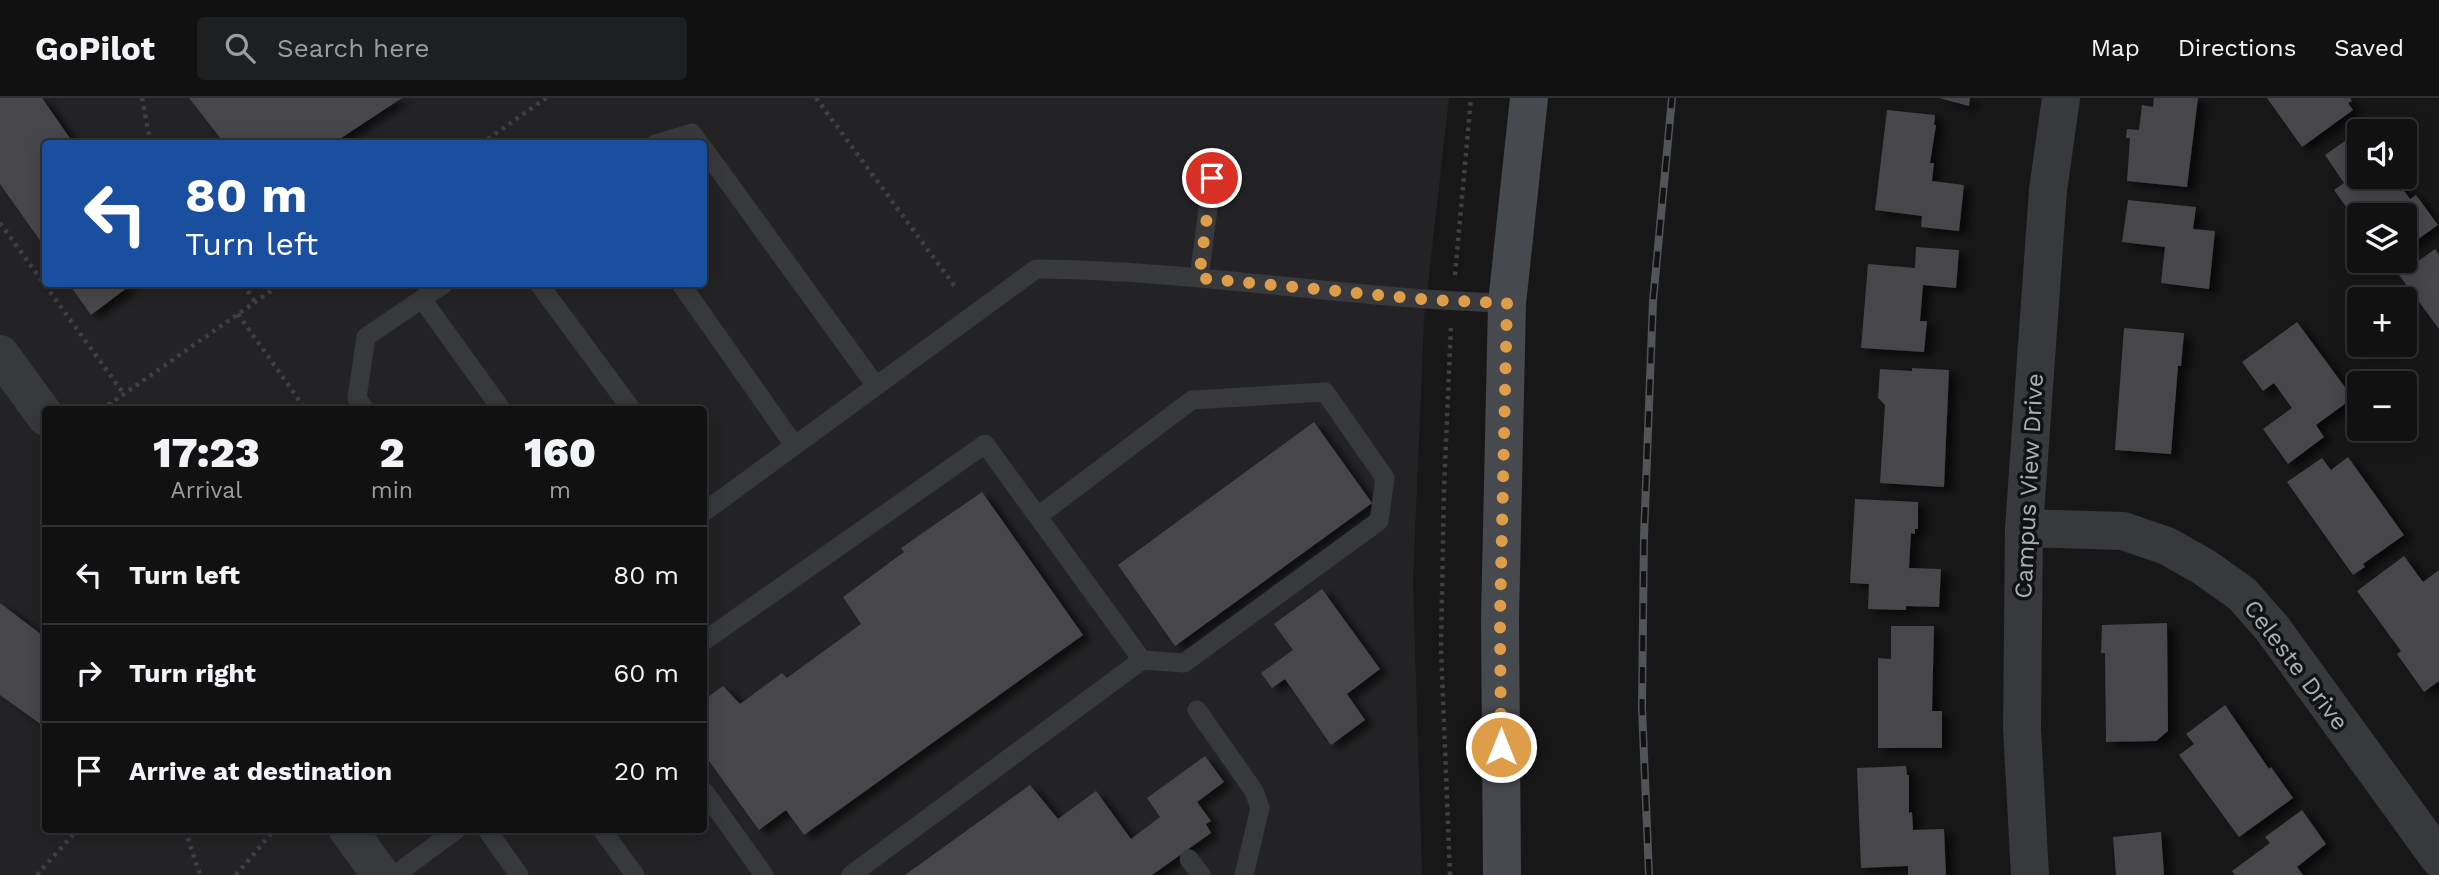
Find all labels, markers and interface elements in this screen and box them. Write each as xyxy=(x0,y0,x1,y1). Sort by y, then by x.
search box xyxy=(197,17,687,80)
text: GoPilot xyxy=(35,29,155,68)
icon: search xyxy=(221,29,259,67)
text: Search here xyxy=(277,33,429,63)
text: Map xyxy=(2091,34,2140,62)
text: Directions xyxy=(2178,34,2296,62)
text: Saved xyxy=(2334,34,2404,62)
map controls xyxy=(2347,119,2417,441)
button: sound xyxy=(2347,119,2417,189)
pin xyxy=(1182,148,1242,208)
icon: arrive xyxy=(1193,159,1231,197)
text: 80 m xyxy=(185,166,307,224)
icon: left xyxy=(70,168,161,259)
button: layers xyxy=(2347,203,2417,273)
text: Turn left xyxy=(185,225,318,263)
button: + xyxy=(2347,287,2417,357)
button: − xyxy=(2347,371,2417,441)
street label: Campus View Drive xyxy=(2009,373,2049,599)
text: 17:23 xyxy=(153,428,260,477)
text: 2 xyxy=(379,428,405,477)
text: 160 xyxy=(524,428,596,477)
text: Arrival xyxy=(171,477,242,504)
text: min xyxy=(371,477,413,504)
text: m xyxy=(549,477,571,504)
icon: left xyxy=(70,556,108,594)
text: Turn left xyxy=(129,560,240,590)
text: 80 m xyxy=(613,560,679,590)
street label: Celeste Drive xyxy=(2238,594,2354,736)
icon: right xyxy=(70,654,108,692)
text: Turn right xyxy=(129,658,256,688)
text: 60 m xyxy=(613,658,679,688)
position arrow xyxy=(1464,710,1538,784)
icon: arrive xyxy=(70,752,108,790)
text: Arrive at destination xyxy=(129,756,392,786)
text: 20 m xyxy=(614,756,679,786)

